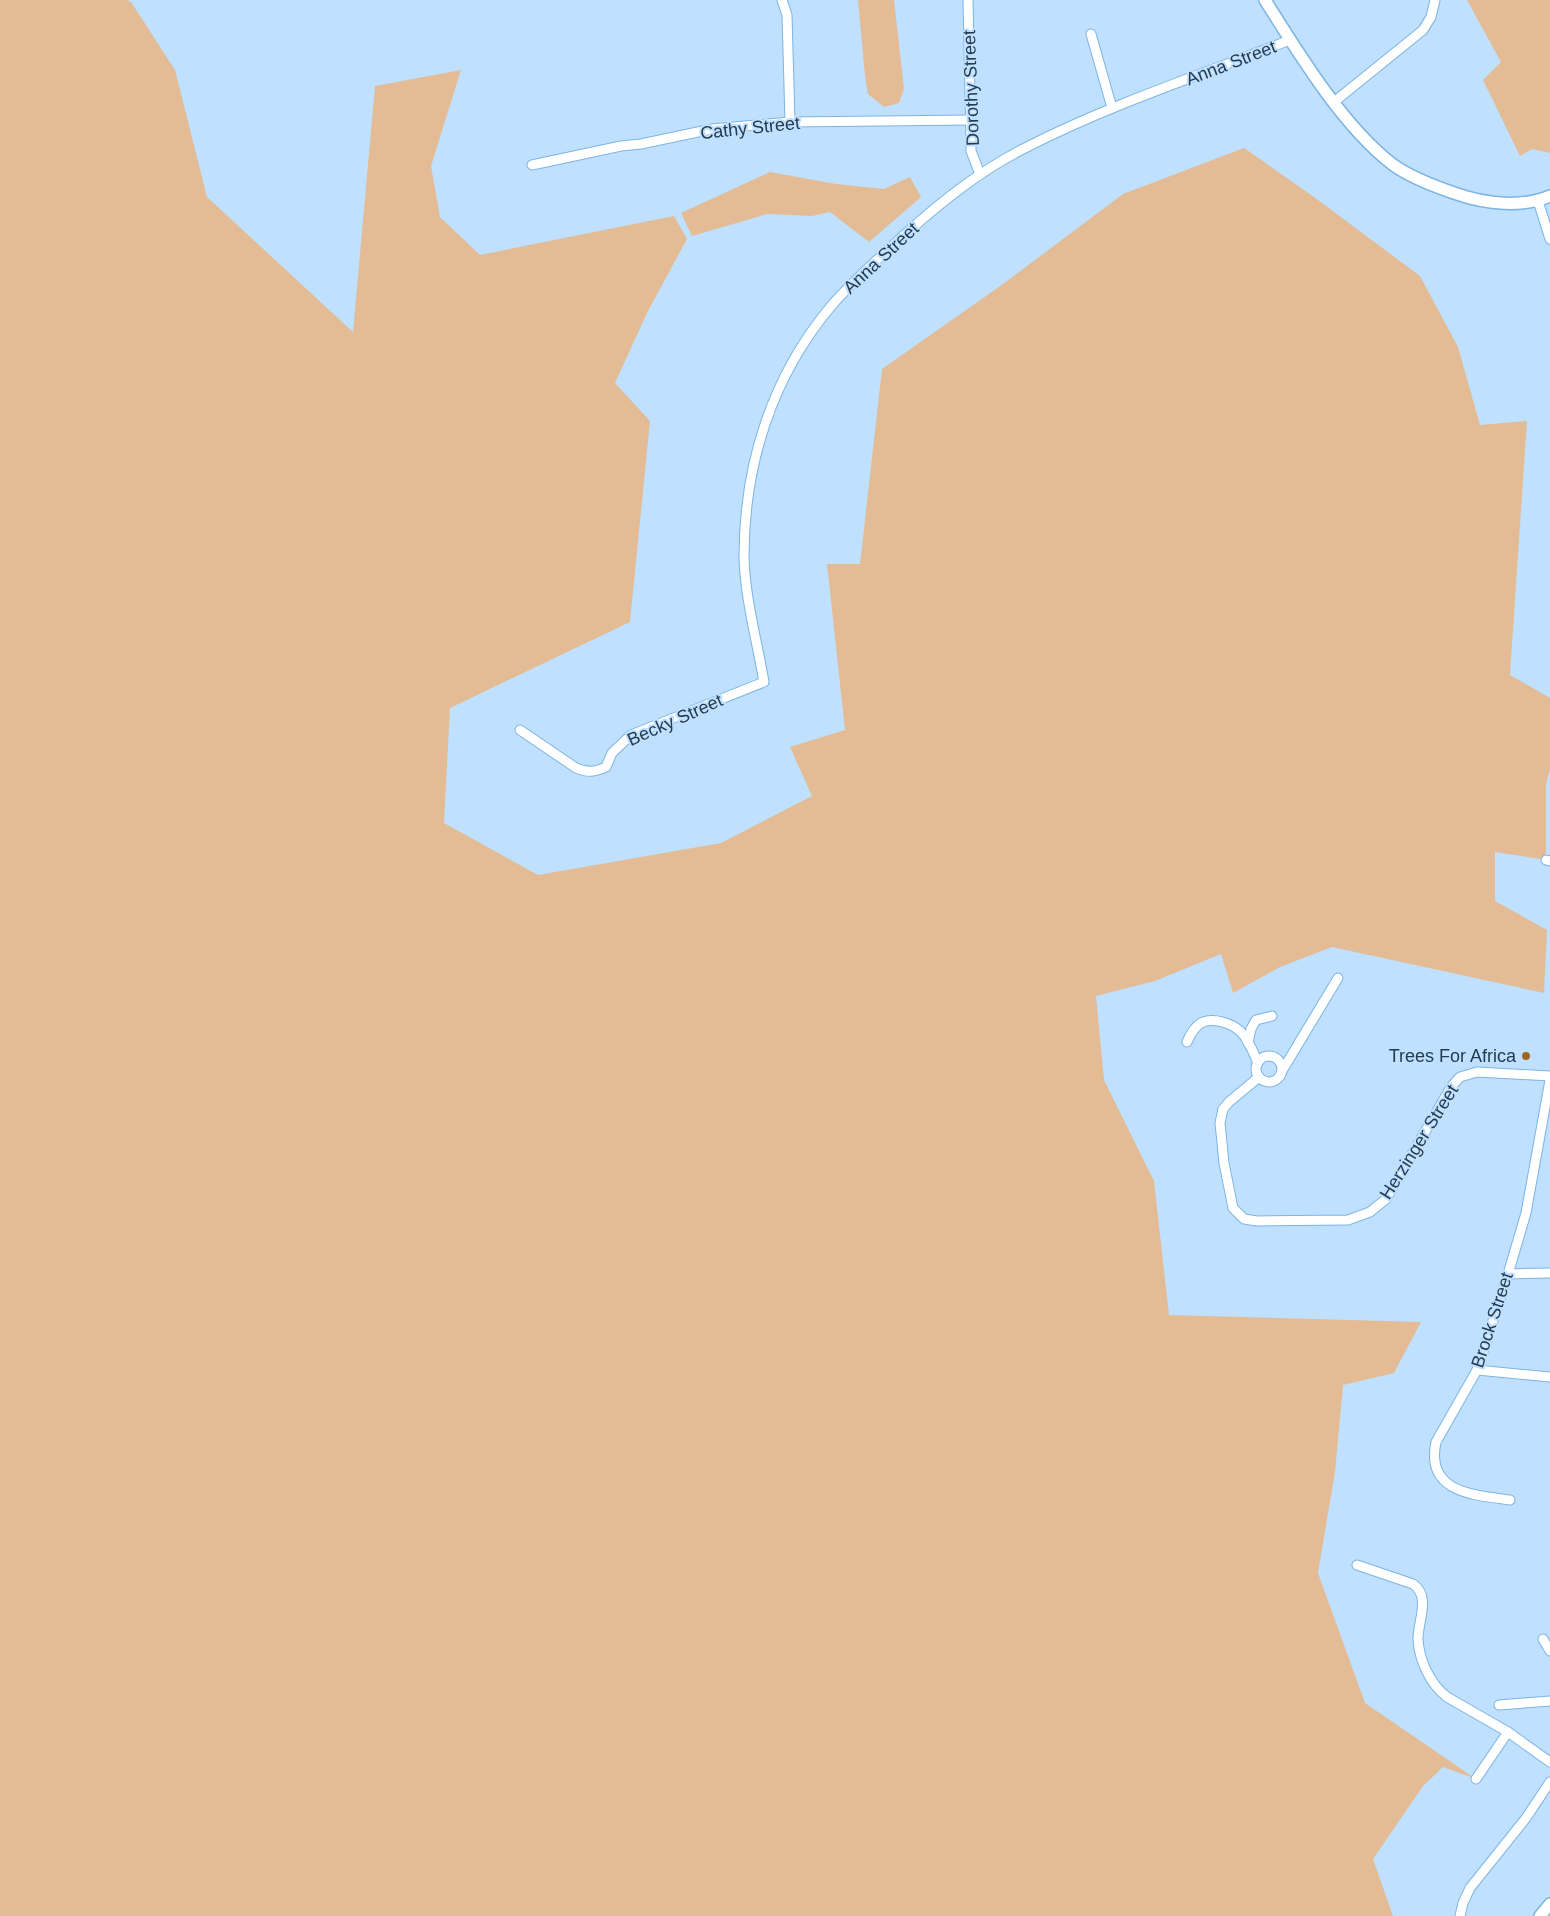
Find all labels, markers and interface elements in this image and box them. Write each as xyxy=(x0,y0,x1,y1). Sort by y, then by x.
street label: Dorothy Street xyxy=(959,30,983,146)
street label: Anna Street xyxy=(1183,37,1279,89)
street label: Cathy Street xyxy=(699,113,801,143)
street label: Anna Street xyxy=(839,218,923,298)
street label: Becky Street xyxy=(624,690,726,750)
place label: Trees For Africa xyxy=(1389,1046,1517,1066)
marker: Trees For Africa xyxy=(1520,1050,1532,1062)
street label: Herzinger Street xyxy=(1376,1081,1462,1203)
street label: Brock Street xyxy=(1467,1270,1517,1370)

